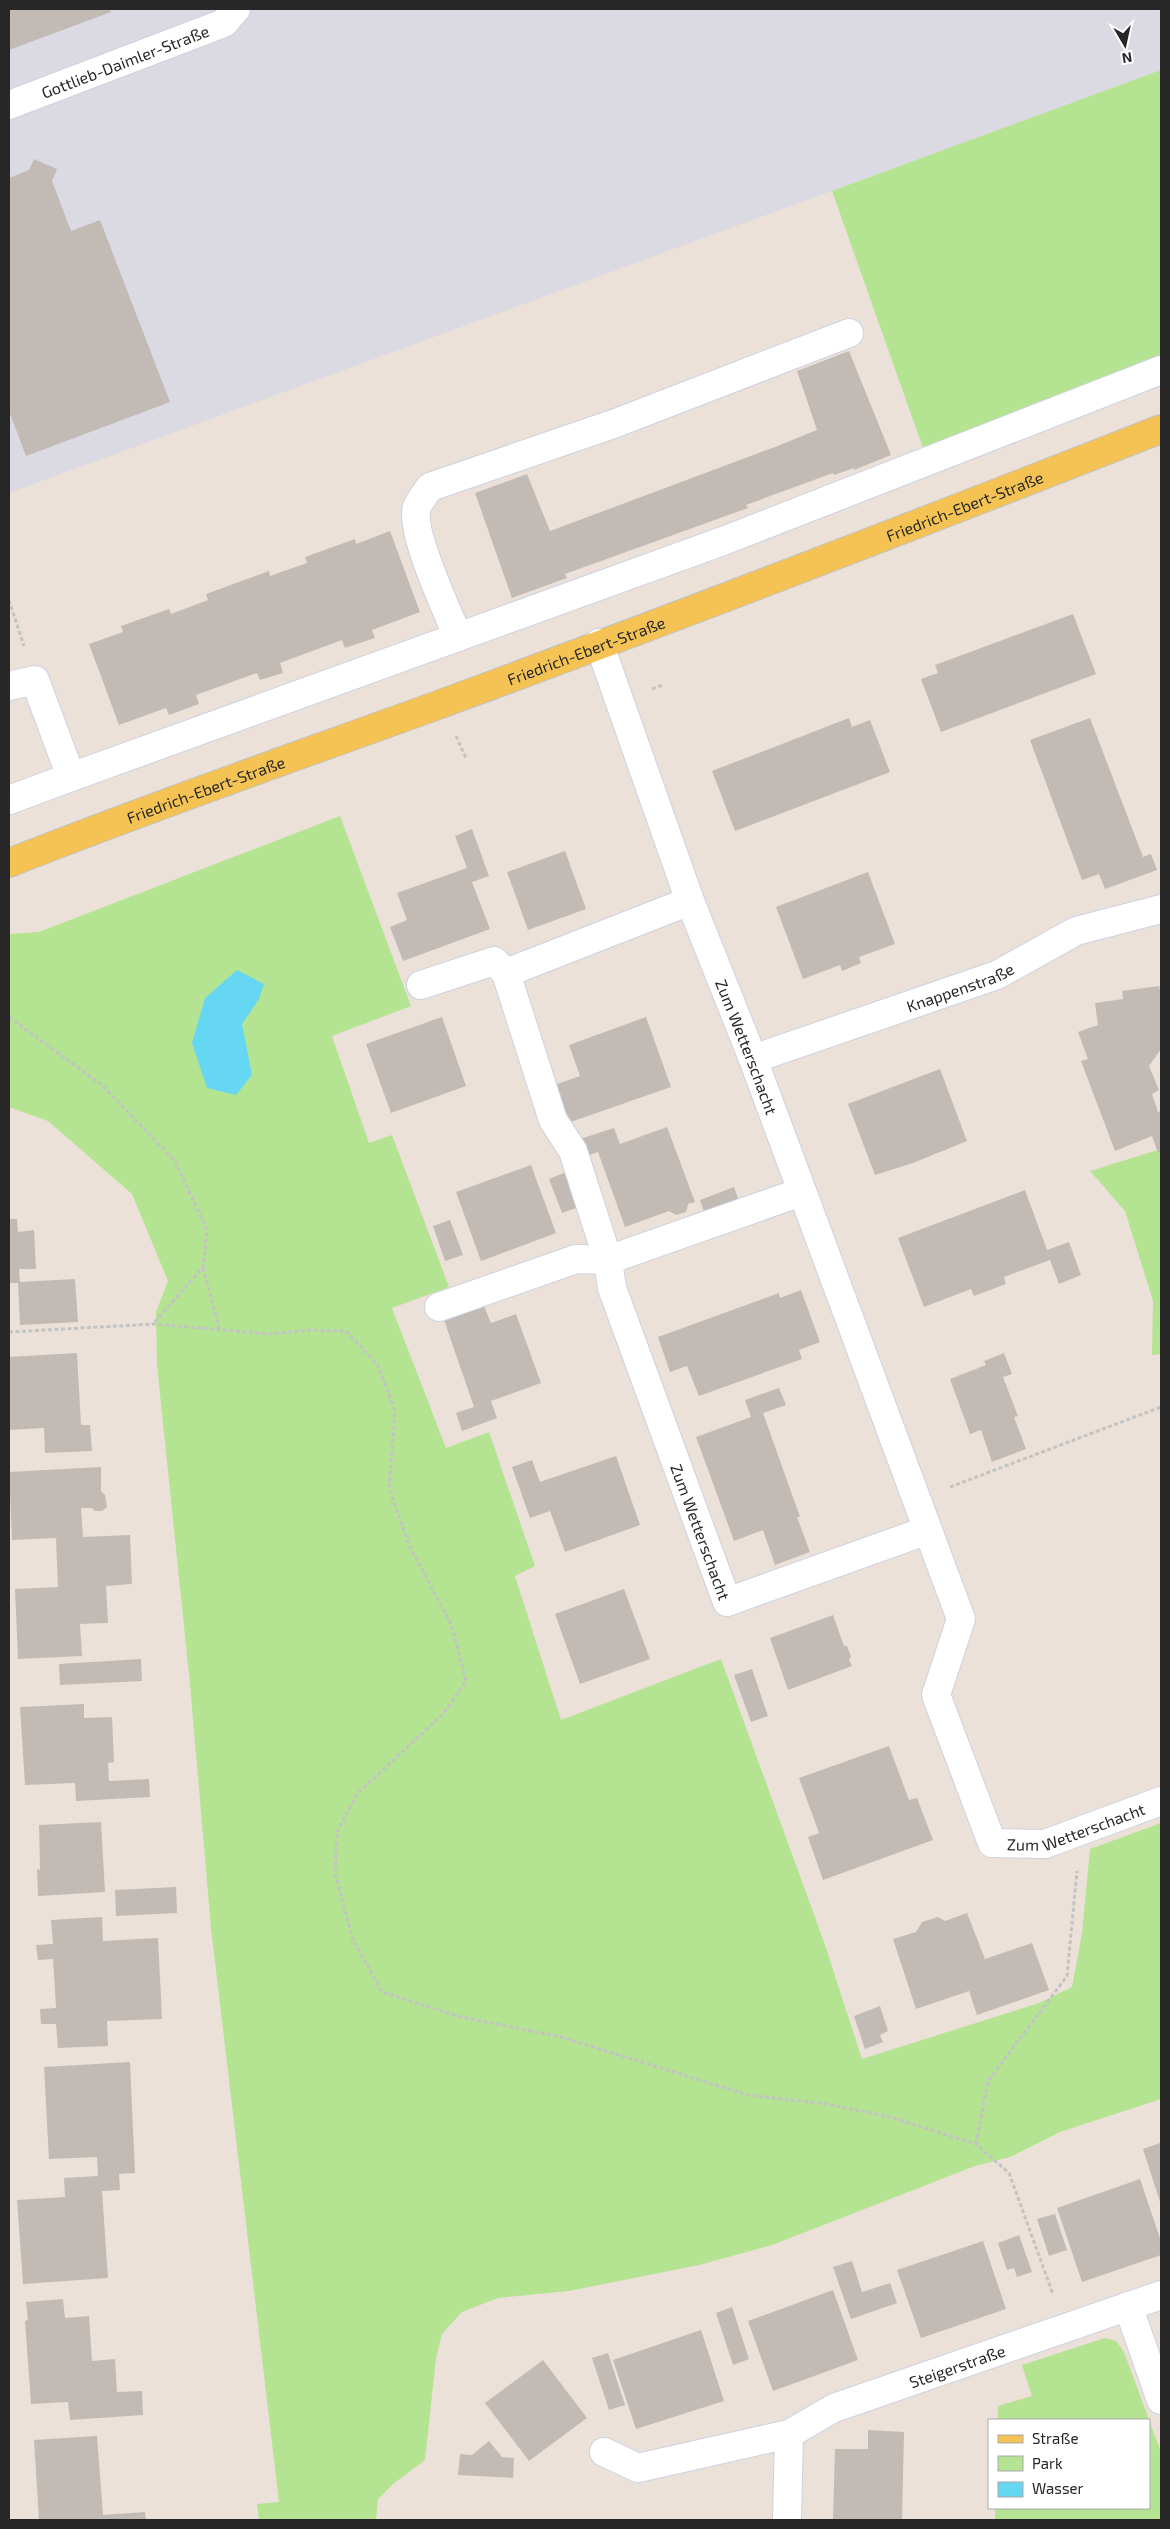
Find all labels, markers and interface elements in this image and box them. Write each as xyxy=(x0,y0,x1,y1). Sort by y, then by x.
street label: Gottlieb-Daimler-Straße xyxy=(38,20,211,101)
north arrow xyxy=(1100,20,1150,70)
text: N xyxy=(1121,49,1133,68)
street label: Friedrich-Ebert-Straße xyxy=(883,467,1046,545)
street label: Friedrich-Ebert-Straße xyxy=(504,612,667,688)
street label: Friedrich-Ebert-Straße xyxy=(124,751,287,827)
street label: Knappenstraße xyxy=(904,958,1017,1015)
street label: Zum Wetterschacht xyxy=(713,976,782,1117)
street label: Zum Wetterschacht xyxy=(668,1461,735,1602)
street label: Zum Wetterschacht xyxy=(1007,1798,1147,1854)
street label: Steigerstraße xyxy=(906,2340,1007,2391)
legend xyxy=(988,2419,1150,2509)
text: Straße xyxy=(1032,2429,1078,2447)
text: Park xyxy=(1032,2454,1063,2472)
text: Wasser xyxy=(1032,2479,1084,2497)

